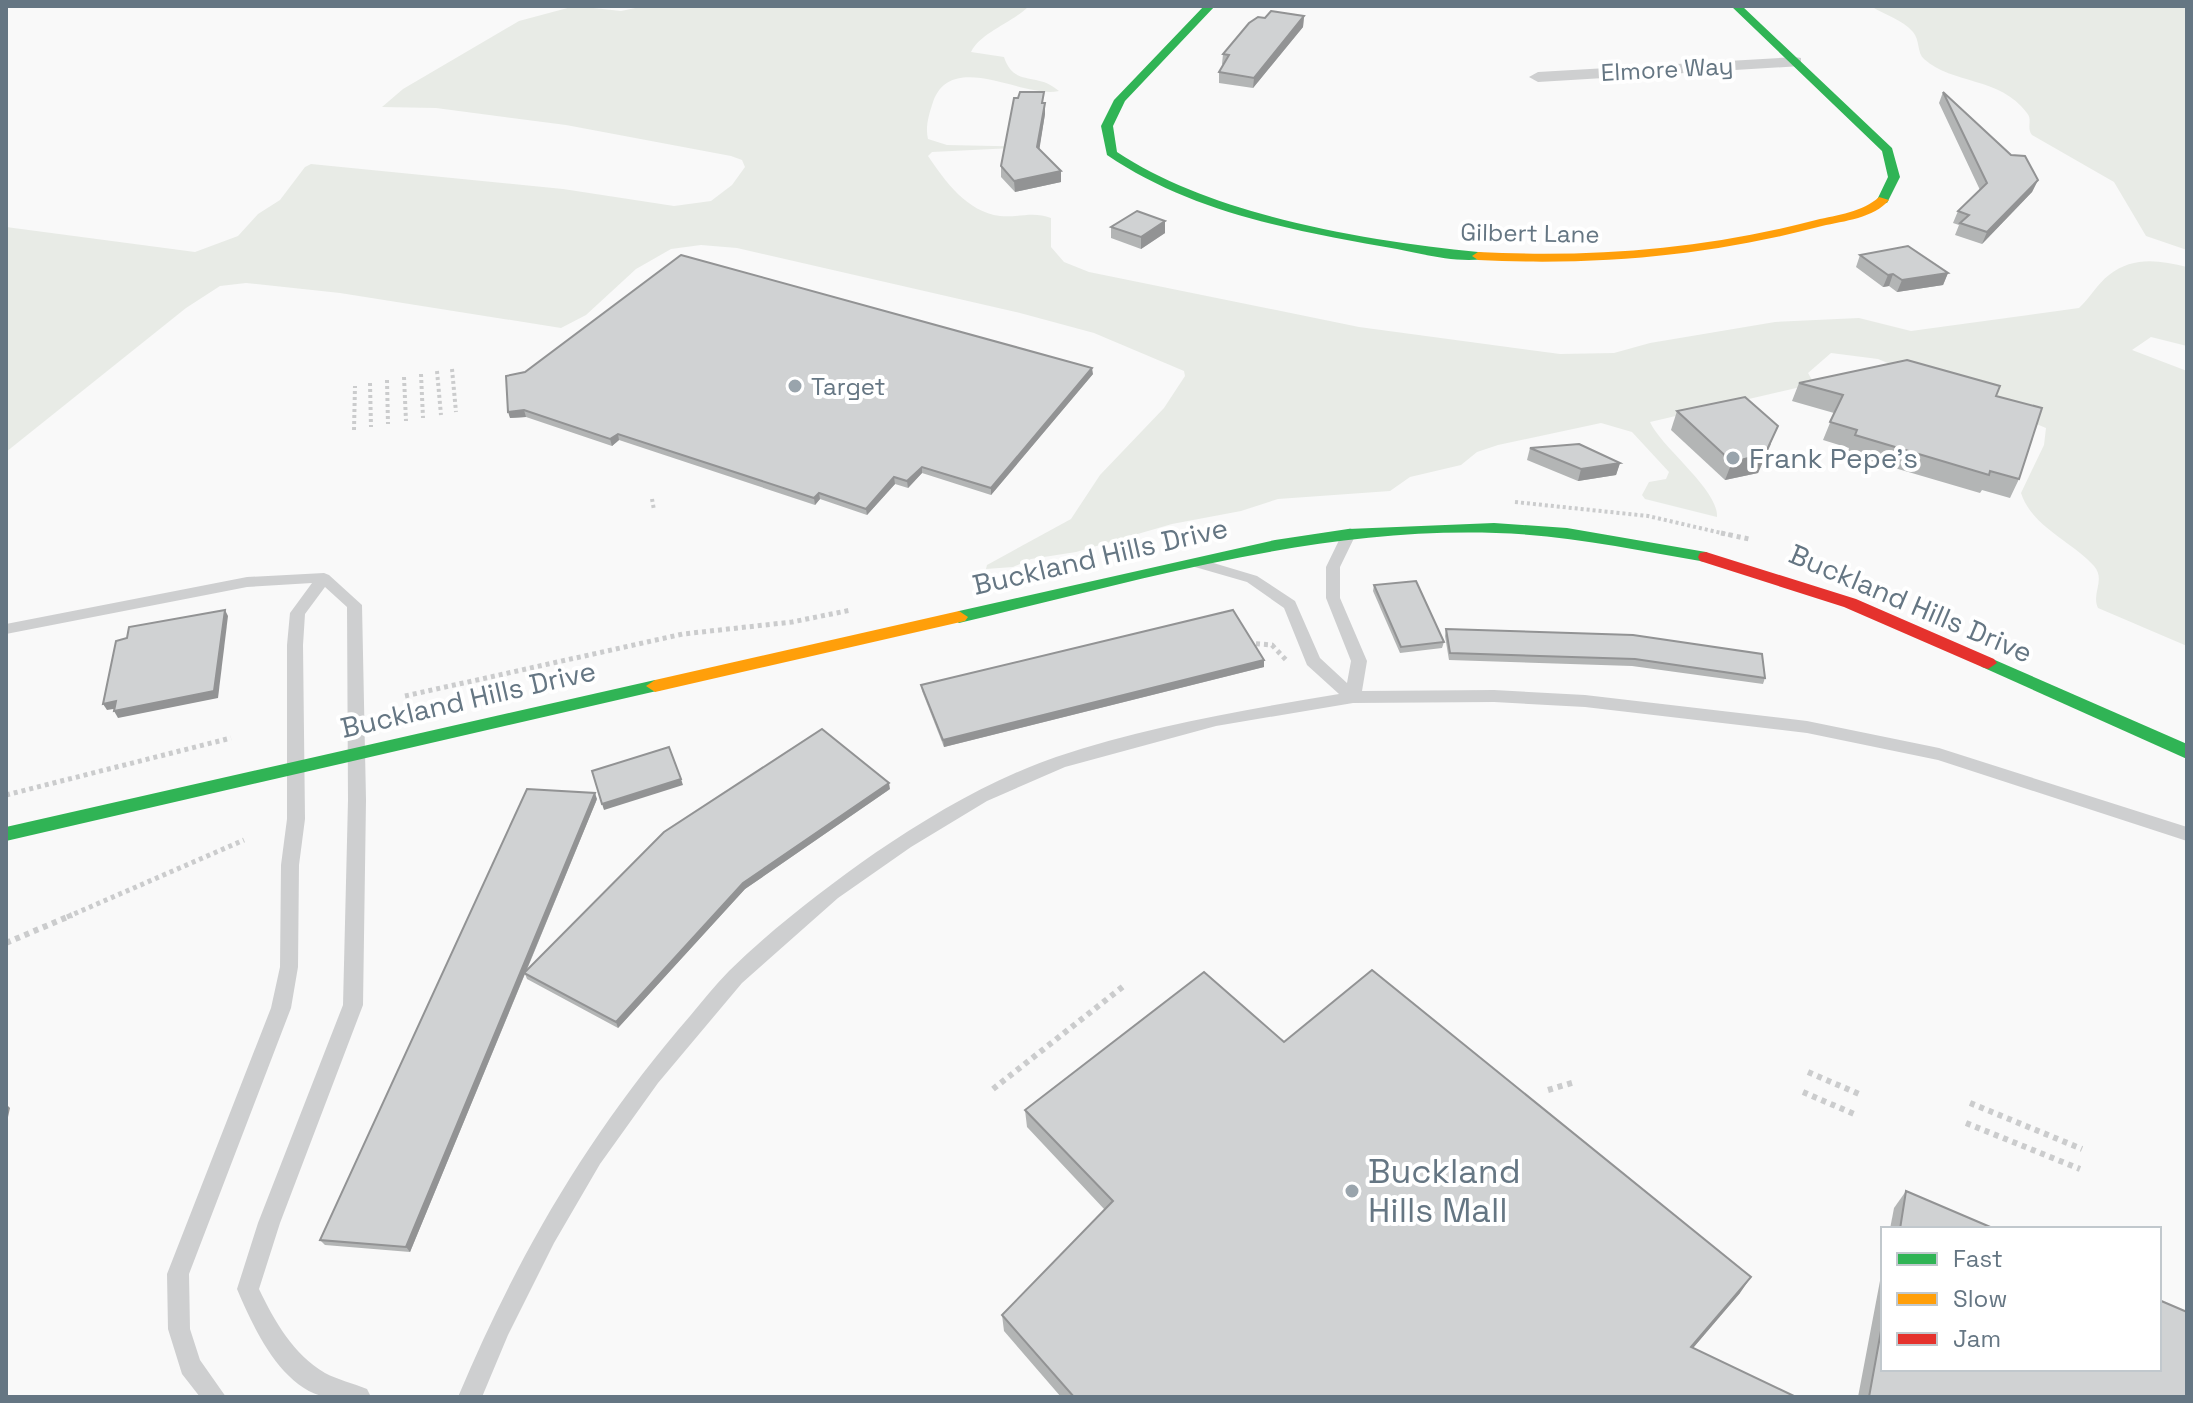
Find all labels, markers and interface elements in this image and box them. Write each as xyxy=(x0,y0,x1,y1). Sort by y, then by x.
street label: Elmore Way xyxy=(1600,50,1734,88)
street label: Gilbert Lane xyxy=(1460,216,1600,250)
place label: Target xyxy=(811,371,886,402)
marker: Target xyxy=(786,377,804,395)
place label: Frank Pepe's xyxy=(1749,440,1918,476)
marker: Frank Pepe's xyxy=(1724,449,1742,467)
street label: Buckland Hills Drive xyxy=(969,509,1231,603)
street label: Buckland Hills Drive xyxy=(1784,535,2038,671)
street label: Buckland Hills Drive xyxy=(337,652,599,746)
place label: Buckland Hills Mall xyxy=(1368,1150,1521,1232)
marker: Buckland Hills Mall xyxy=(1343,1182,1361,1200)
legend xyxy=(1881,1227,2161,1371)
text: Fast xyxy=(1953,1243,2003,1274)
text: Slow xyxy=(1953,1283,2007,1314)
text: Jam xyxy=(1953,1323,2001,1354)

